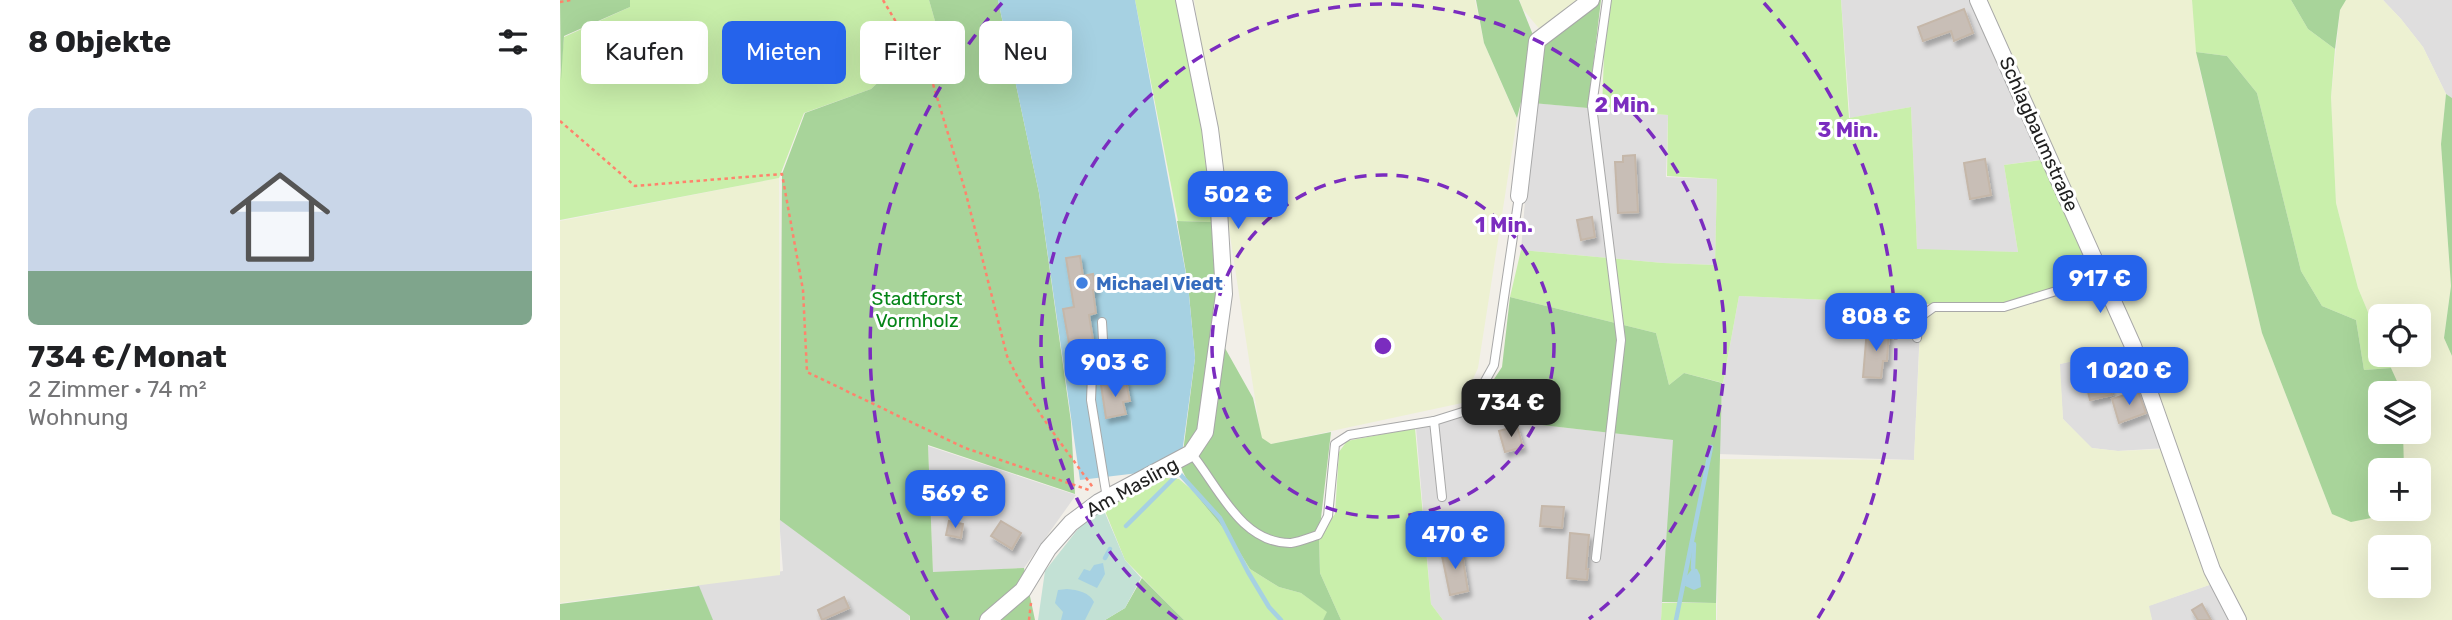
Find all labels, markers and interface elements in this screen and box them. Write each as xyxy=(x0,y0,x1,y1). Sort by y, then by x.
chip: Kaufen xyxy=(581,21,708,84)
chip: Mieten xyxy=(722,21,846,84)
chip: Filter xyxy=(860,21,965,84)
chip: Neu xyxy=(979,21,1072,84)
icon: filters xyxy=(494,23,532,61)
text: 8 Objekte xyxy=(28,24,171,60)
street label: Schlagbaumstraße xyxy=(1995,53,2083,215)
text: 2 Min. xyxy=(1595,92,1655,117)
text: 3 Min. xyxy=(1817,117,1879,142)
icon: home xyxy=(217,154,343,280)
pin: 502 € xyxy=(1189,172,1287,231)
text: 502 € xyxy=(1204,180,1272,208)
text: 1 Min. xyxy=(1475,212,1533,237)
pin: 917 € xyxy=(2051,256,2149,315)
text: 917 € xyxy=(2069,264,2131,292)
place label: Michael Viedt xyxy=(1096,272,1223,295)
marker: Michael Viedt xyxy=(1074,275,1090,291)
park label: Stadtforst Vormholz xyxy=(872,287,963,332)
pin: 808 € xyxy=(1827,294,1925,353)
text: 808 € xyxy=(1841,302,1911,330)
map controls xyxy=(2368,304,2431,598)
button: locate xyxy=(2368,304,2431,367)
centre of rings xyxy=(1371,334,1395,358)
text: 734 €/Monat xyxy=(28,339,227,375)
pin: 903 € xyxy=(1066,340,1164,399)
text: 903 € xyxy=(1081,348,1149,376)
pin: 1 020 € xyxy=(2064,348,2194,407)
text: 1 020 € xyxy=(2086,356,2172,384)
text: 2 Zimmer · 74 m² xyxy=(28,375,207,403)
pin: 734 € xyxy=(1462,380,1560,439)
button: layers xyxy=(2368,381,2431,444)
text: 734 € xyxy=(1478,388,1545,416)
text: Wohnung xyxy=(28,403,129,431)
street label: Am Masling xyxy=(1082,452,1182,522)
button: + xyxy=(2368,458,2431,521)
pin: 569 € xyxy=(906,470,1004,530)
text: 569 € xyxy=(921,479,989,507)
pin: 470 € xyxy=(1406,512,1504,571)
text: 470 € xyxy=(1422,520,1488,548)
button: − xyxy=(2368,535,2431,598)

